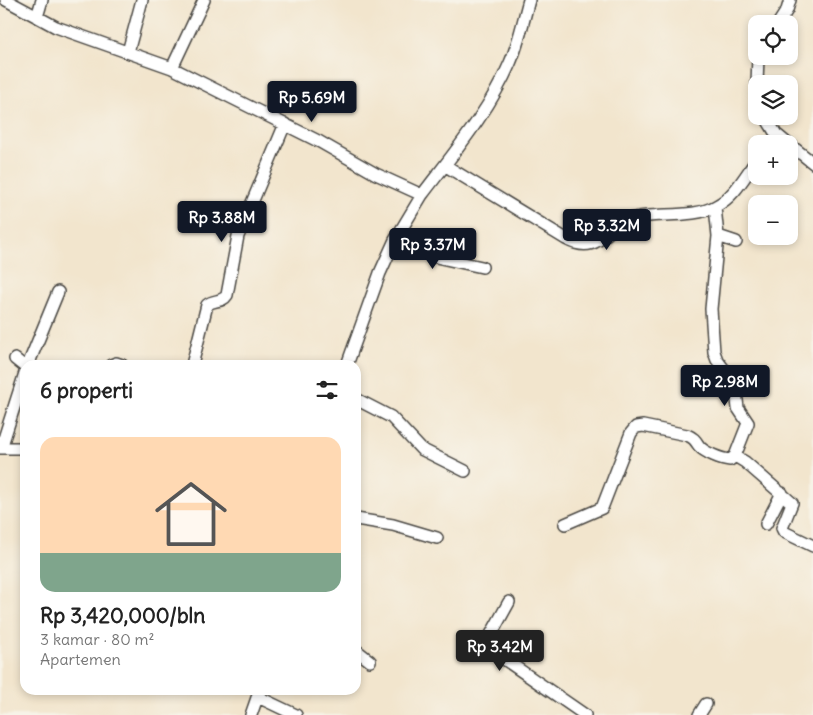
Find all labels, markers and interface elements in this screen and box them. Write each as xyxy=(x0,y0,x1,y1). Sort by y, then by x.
map controls xyxy=(748,15,798,245)
button: locate xyxy=(748,15,798,65)
button: layers xyxy=(748,75,798,125)
pin: Rp 5.69M xyxy=(260,80,364,123)
text: Rp 5.69M xyxy=(278,87,346,107)
button: + xyxy=(748,135,798,185)
button: − xyxy=(748,195,798,245)
pin: Rp 3.88M xyxy=(170,200,274,243)
text: Rp 3.88M xyxy=(189,207,255,227)
pin: Rp 3.32M xyxy=(555,208,659,251)
text: Rp 3.32M xyxy=(574,215,640,235)
pin: Rp 3.37M xyxy=(381,228,485,270)
text: Rp 3.37M xyxy=(400,234,466,254)
pin: Rp 2.98M xyxy=(673,364,777,407)
text: Rp 2.98M xyxy=(692,371,758,391)
icon: filters xyxy=(313,376,341,404)
text: 6 properti xyxy=(40,377,133,404)
icon: home xyxy=(146,469,236,559)
text: Rp 3,420,000/bln xyxy=(40,602,205,629)
text: 3 kamar · 80 m² xyxy=(40,629,155,649)
pin: Rp 3.42M xyxy=(448,630,552,672)
text: Rp 3.42M xyxy=(467,636,533,656)
text: Apartemen xyxy=(40,649,121,669)

